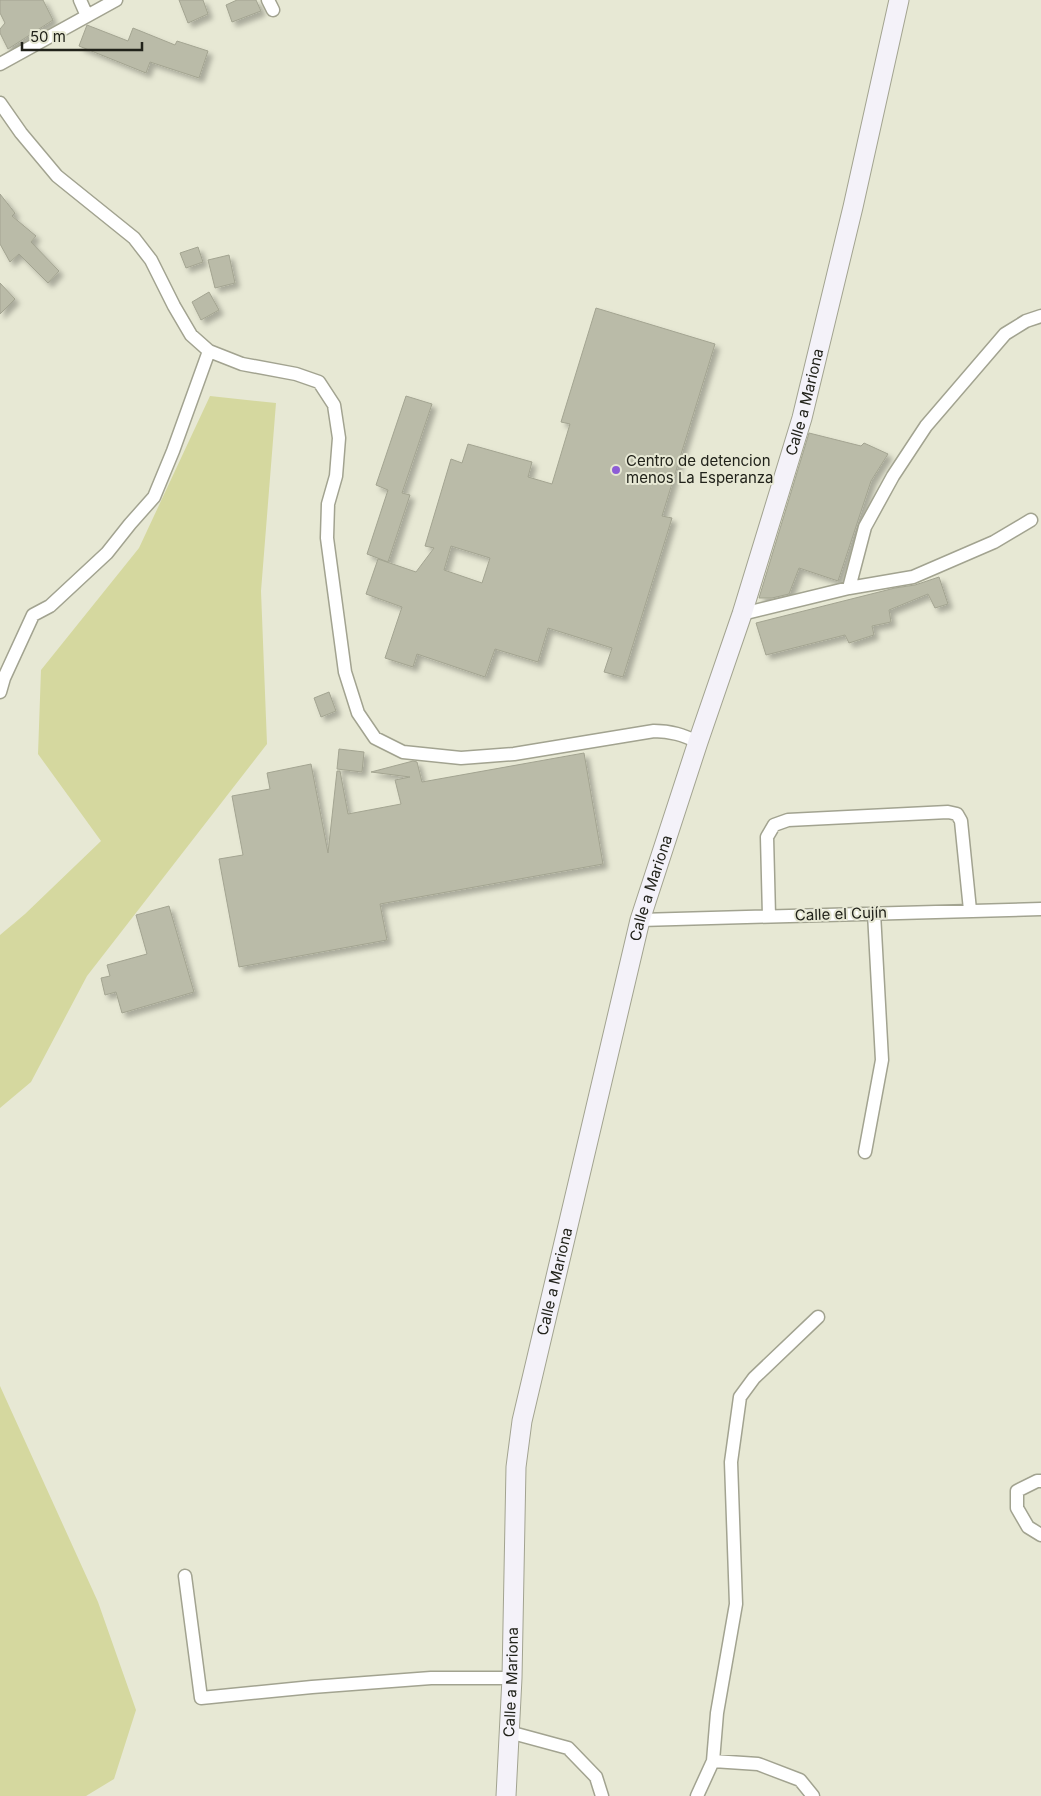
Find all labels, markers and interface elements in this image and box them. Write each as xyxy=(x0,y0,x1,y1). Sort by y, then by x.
scale bar xyxy=(22,20,142,52)
text: 50 m xyxy=(30,27,66,46)
street label: Calle a Mariona xyxy=(781,346,827,458)
place label: Centro de detencion menos La Esperanza xyxy=(626,451,774,487)
marker: Centro de detencion menos La Esperanza xyxy=(610,464,622,476)
street label: Calle a Mariona xyxy=(625,832,676,943)
street label: Calle el Cujín xyxy=(795,902,887,925)
street label: Calle a Mariona xyxy=(533,1225,576,1337)
street label: Calle a Mariona xyxy=(499,1627,522,1738)

